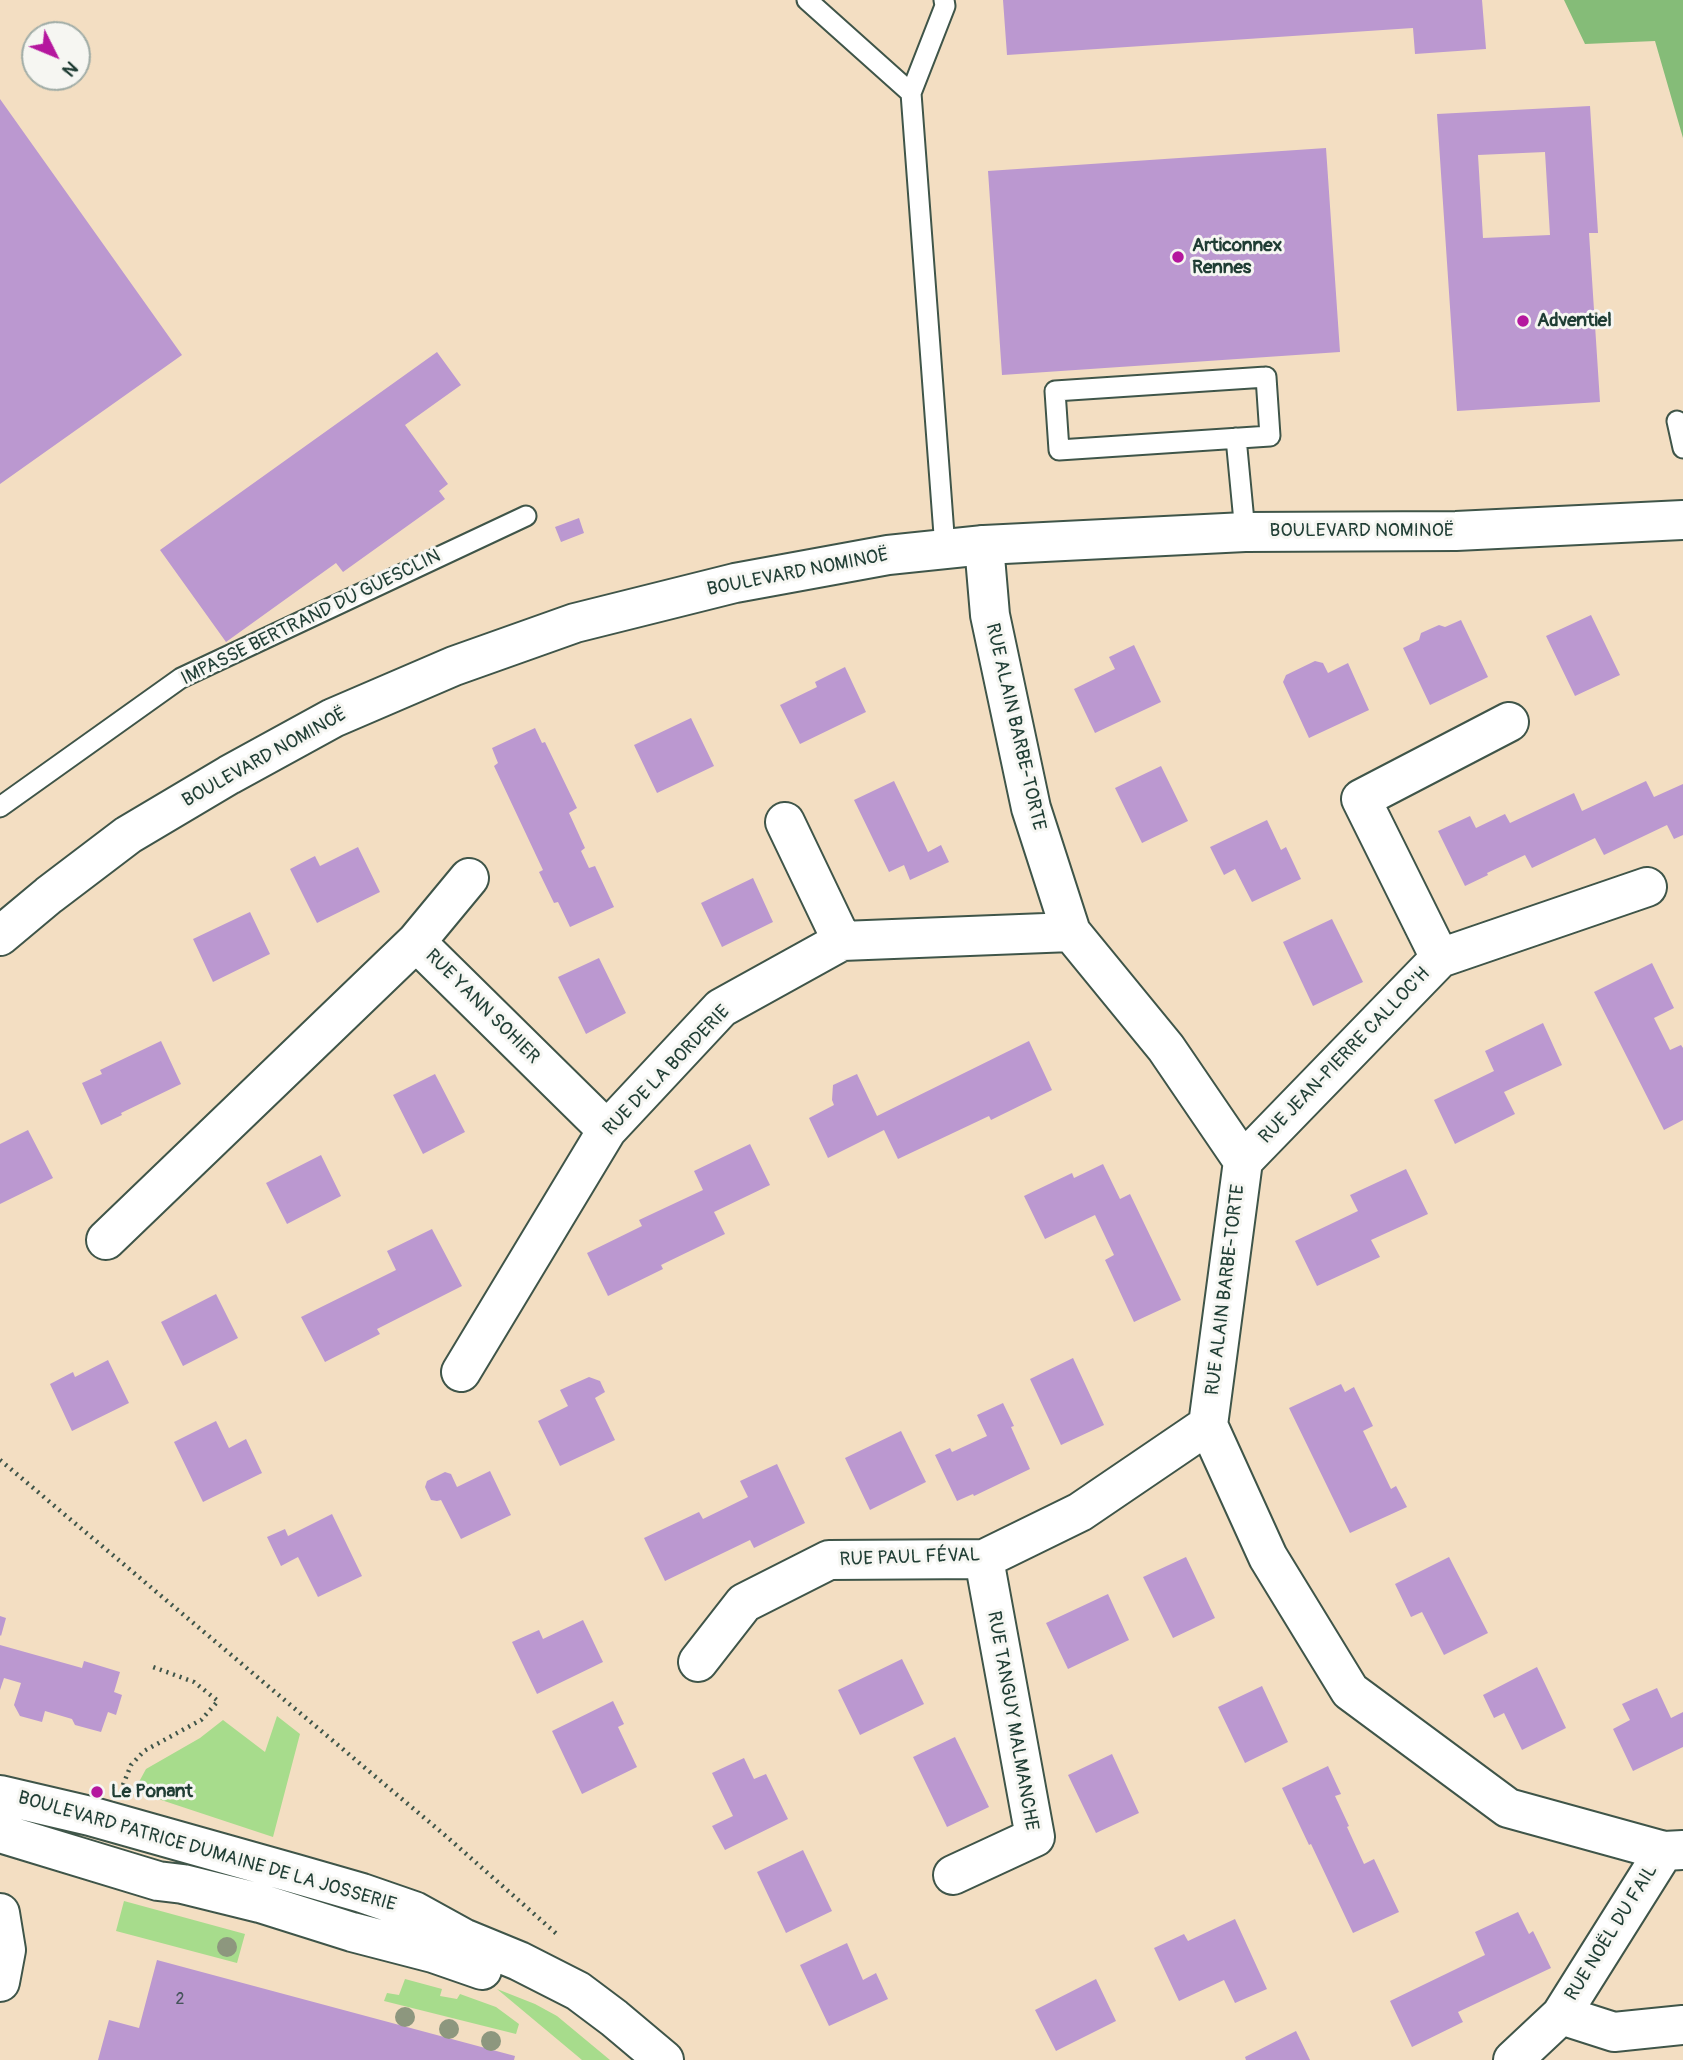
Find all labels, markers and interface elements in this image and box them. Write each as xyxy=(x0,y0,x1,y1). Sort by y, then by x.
north arrow xyxy=(21,21,91,91)
text: N xyxy=(57,56,83,82)
place label: Articonnex Rennes xyxy=(1192,235,1282,279)
marker: Articonnex Rennes xyxy=(1170,249,1186,265)
place label: Adventiel xyxy=(1537,310,1612,332)
marker: Adventiel xyxy=(1515,313,1531,329)
street label: BOULEVARD NOMINOË xyxy=(1270,520,1454,542)
street label: BOULEVARD NOMINOË xyxy=(705,544,891,602)
street label: IMPASSE BERTRAND DU GUESCLIN xyxy=(178,545,444,691)
street label: RUE ALAIN BARBE-TORTE xyxy=(980,621,1050,833)
street label: BOULEVARD NOMINOË xyxy=(179,703,351,813)
street label: RUE YANN SOHIER xyxy=(420,945,544,1069)
street label: RUE JEAN-PIERRE CALLOC'H xyxy=(1255,963,1435,1149)
street label: RUE DE LA BORDERIE xyxy=(599,1001,735,1141)
street label: RUE ALAIN BARBE-TORTE xyxy=(1202,1183,1250,1397)
street label: RUE PAUL FÉVAL xyxy=(839,1544,981,1572)
street label: RUE TANGUY MALMANCHE xyxy=(981,1610,1043,1832)
place label: Le Ponant xyxy=(111,1781,193,1803)
marker: Le Ponant xyxy=(89,1784,105,1800)
street label: BOULEVARD PATRICE DUMAINE DE LA JOSSERIE xyxy=(15,1787,399,1917)
street label: RUE NOËL DU FAIL xyxy=(1561,1861,1663,2005)
house number: 2 xyxy=(176,1990,184,2010)

